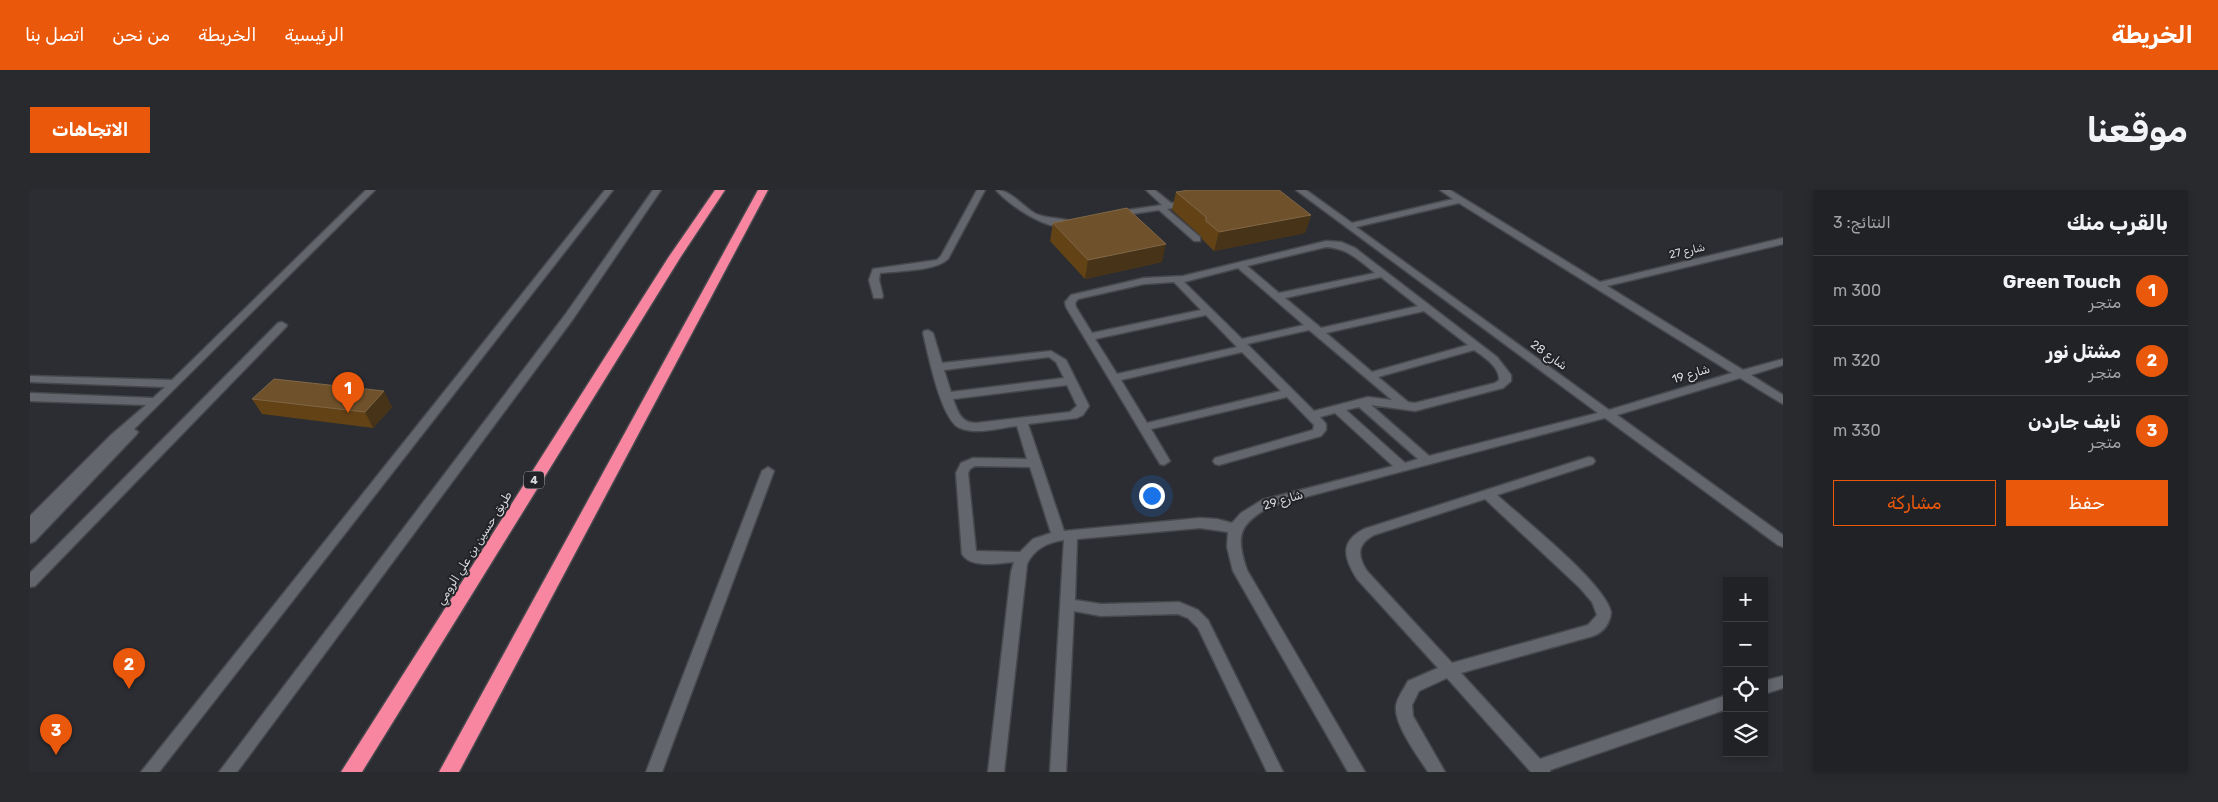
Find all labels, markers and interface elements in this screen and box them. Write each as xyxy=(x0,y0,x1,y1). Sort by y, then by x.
text: الخريطة xyxy=(2112,21,2193,49)
text: اتصل بنا xyxy=(25,24,84,46)
text: من نحن xyxy=(112,24,170,46)
text: الخريطة xyxy=(198,24,256,46)
text: الرئيسية xyxy=(284,24,344,46)
button: الاتجاهات xyxy=(30,107,150,153)
text: موقعنا xyxy=(2086,109,2188,151)
text: بالقرب منك xyxy=(2067,210,2168,235)
text: النتائج: 3 xyxy=(1833,213,1891,232)
street label: شارع 27 xyxy=(1668,241,1707,263)
text: Green Touch xyxy=(2003,270,2121,293)
text: 300 m xyxy=(1833,281,1881,300)
text: 1 xyxy=(2148,281,2156,300)
text: متجر xyxy=(2089,293,2121,312)
street label: شارع 28 xyxy=(1527,337,1570,375)
text: مشتل نور xyxy=(2046,340,2121,363)
text: 320 m xyxy=(1833,351,1880,370)
text: 2 xyxy=(2147,351,2157,370)
street label: شارع 19 xyxy=(1670,362,1712,388)
text: متجر xyxy=(2089,363,2121,382)
pin: 1 xyxy=(332,372,364,413)
text: نايف جاردن xyxy=(2028,410,2121,433)
text: 330 m xyxy=(1833,421,1881,440)
text: 3 xyxy=(2147,421,2157,440)
text: متجر xyxy=(2089,433,2121,452)
road number: 4 xyxy=(524,472,544,488)
button: مشاركة xyxy=(1833,480,1996,526)
button: حفظ xyxy=(2006,480,2168,526)
your location xyxy=(1139,483,1165,509)
street label: شارع 29 xyxy=(1261,487,1305,515)
street label: طريق حسين بن علي الرومي xyxy=(433,489,516,608)
map controls xyxy=(1723,577,1768,757)
button: + xyxy=(1723,577,1768,622)
button: − xyxy=(1723,622,1768,667)
pin: 2 xyxy=(113,648,145,689)
button: locate xyxy=(1723,667,1768,712)
button: layers xyxy=(1723,712,1768,757)
pin: 3 xyxy=(40,714,72,755)

